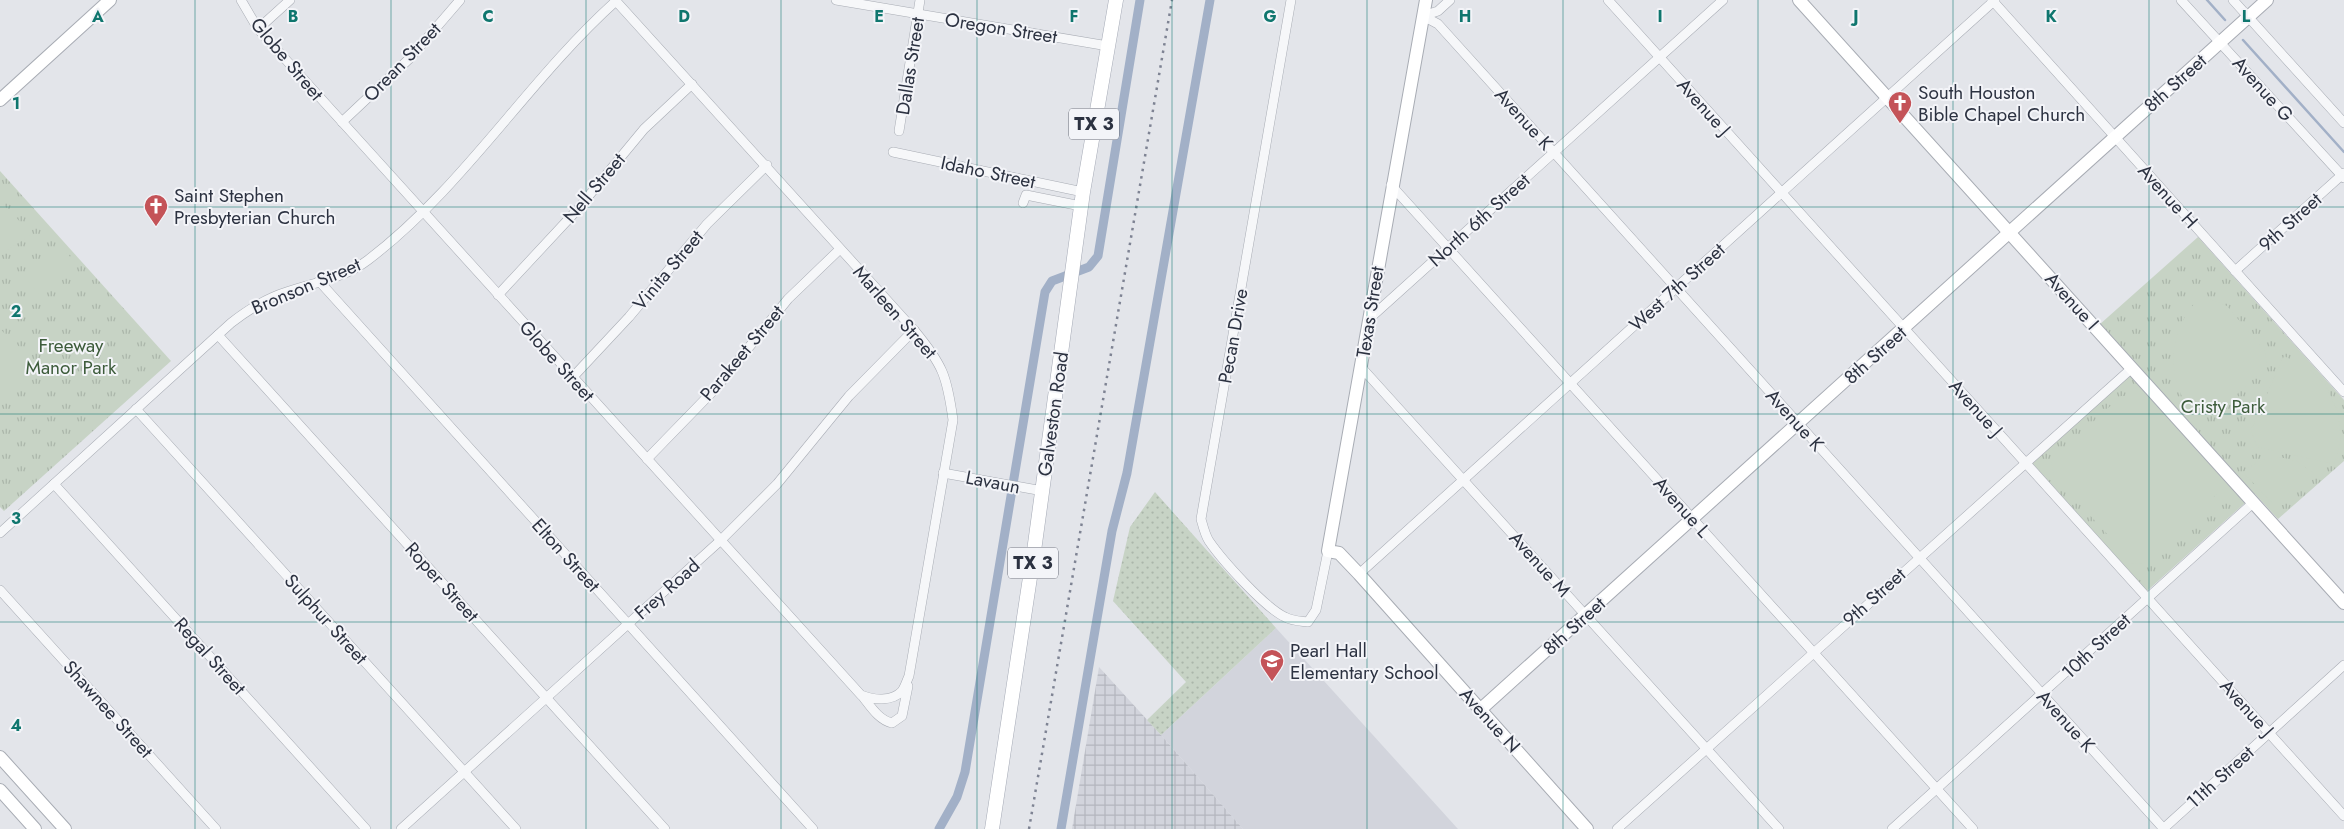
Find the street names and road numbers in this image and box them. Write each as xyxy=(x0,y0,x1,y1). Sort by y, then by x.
street label: Oregon Street xyxy=(943,6,1059,50)
street label: Globe Street xyxy=(244,12,330,107)
street label: Dallas Street xyxy=(889,15,931,117)
street label: Orean Street xyxy=(357,16,447,108)
street label: 8th Street xyxy=(2138,47,2213,118)
street label: Avenue G xyxy=(2226,50,2300,128)
street label: Avenue J xyxy=(1671,72,1737,142)
street label: Avenue K xyxy=(1489,82,1560,156)
road number: TX 3 xyxy=(1069,108,1119,140)
street label: Nell Street xyxy=(557,147,632,229)
street label: Idaho Street xyxy=(938,149,1038,195)
street label: Avenue H xyxy=(2132,158,2204,234)
street label: North 6th Street xyxy=(1422,167,1536,273)
street label: 9th Street xyxy=(2253,186,2328,258)
street label: Vinita Street xyxy=(626,224,710,316)
street label: West 7th Street xyxy=(1623,236,1731,337)
street label: Bronson Street xyxy=(247,251,365,321)
street label: Marleen Street xyxy=(847,259,944,365)
street label: Texas Street xyxy=(1349,264,1391,360)
street label: Avenue I xyxy=(2039,266,2105,336)
street label: Pecan Drive xyxy=(1211,286,1255,385)
street label: Parakeet Street xyxy=(694,299,791,407)
street label: Globe Street xyxy=(513,314,601,408)
street label: 8th Street xyxy=(1838,319,1913,390)
street label: Galveston Road xyxy=(1031,350,1075,478)
street label: Avenue J xyxy=(1943,373,2009,443)
street label: Avenue K xyxy=(1760,383,1831,457)
street label: Lavaun xyxy=(963,463,1023,501)
street label: Avenue L xyxy=(1647,471,1717,544)
street label: Elton Street xyxy=(526,512,607,598)
street label: Avenue M xyxy=(1503,525,1577,603)
street label: Roper Street xyxy=(399,536,486,628)
road number: TX 3 xyxy=(1008,548,1058,578)
street label: Frey Road xyxy=(628,552,706,626)
street label: 9th Street xyxy=(1837,561,1912,633)
street label: Sulphur Street xyxy=(278,568,374,670)
street label: 8th Street xyxy=(1537,590,1612,661)
street label: 10th Street xyxy=(2056,607,2137,685)
street label: Regal Street xyxy=(168,611,252,701)
street label: Shawnee Street xyxy=(57,654,159,764)
street label: Avenue J xyxy=(2214,673,2280,743)
street label: Avenue N xyxy=(1453,681,1527,759)
street label: Avenue K xyxy=(2031,684,2102,758)
street label: 11th Street xyxy=(2180,739,2260,815)

